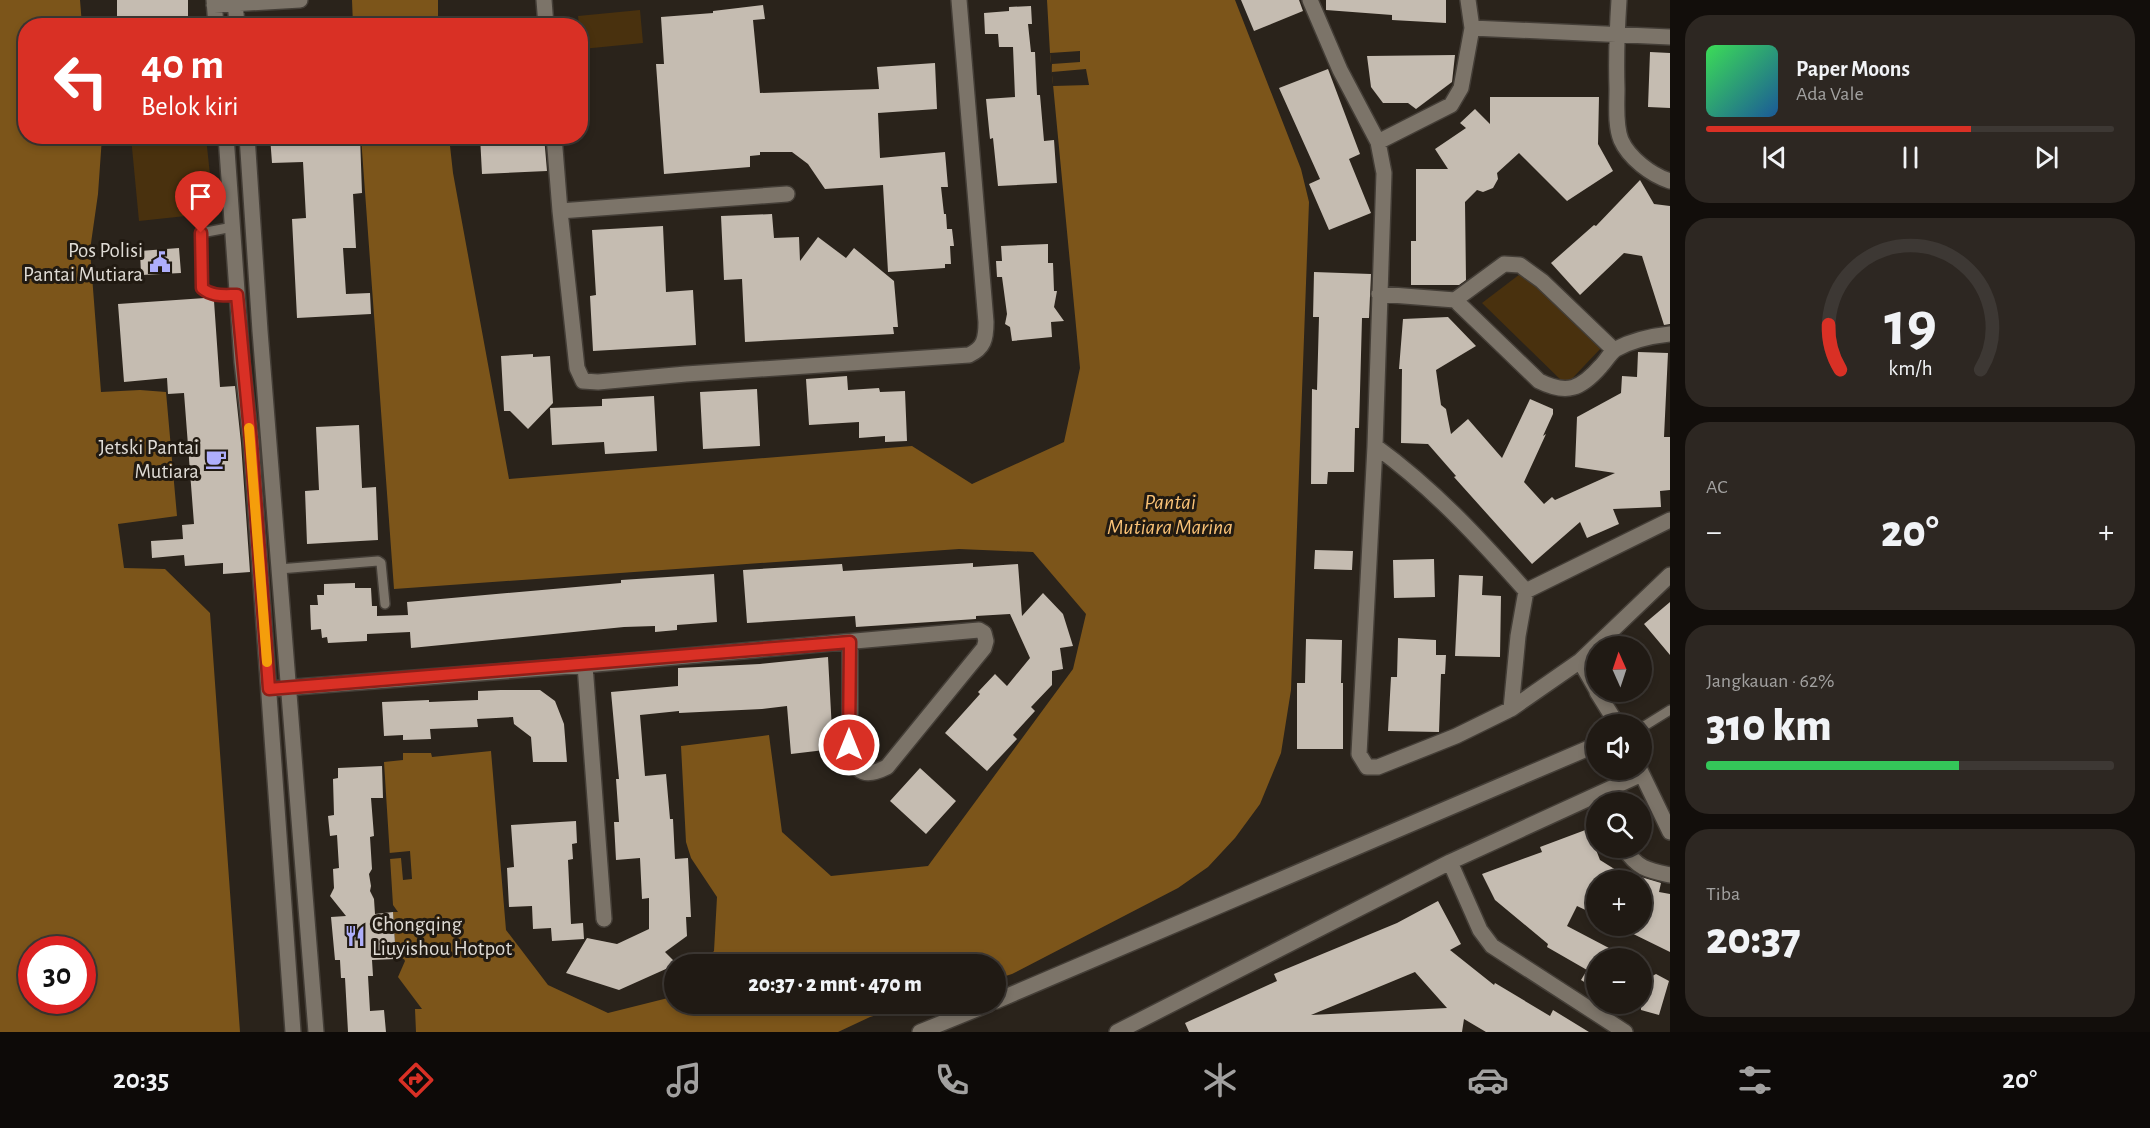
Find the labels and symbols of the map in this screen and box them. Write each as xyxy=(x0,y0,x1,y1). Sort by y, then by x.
pin xyxy=(175,171,226,233)
place label: Pos Polisi Pantai Mutiara xyxy=(23,240,143,285)
public building icon: Pos Polisi Pantai Mutiara xyxy=(148,250,172,274)
place label: Jetski Pantai Mutiara xyxy=(98,437,199,482)
cafe icon: Jetski Pantai Mutiara xyxy=(204,447,228,471)
water label: Pantai Mutiara Marina xyxy=(1107,491,1233,538)
north arrow xyxy=(1586,636,1652,702)
position arrow xyxy=(817,713,881,777)
place label: Chongqing Liuyishou Hotpot xyxy=(372,914,512,959)
restaurant icon: Chongqing Liuyishou Hotpot xyxy=(343,924,367,948)
speed limit sign: 30 xyxy=(18,936,96,1014)

